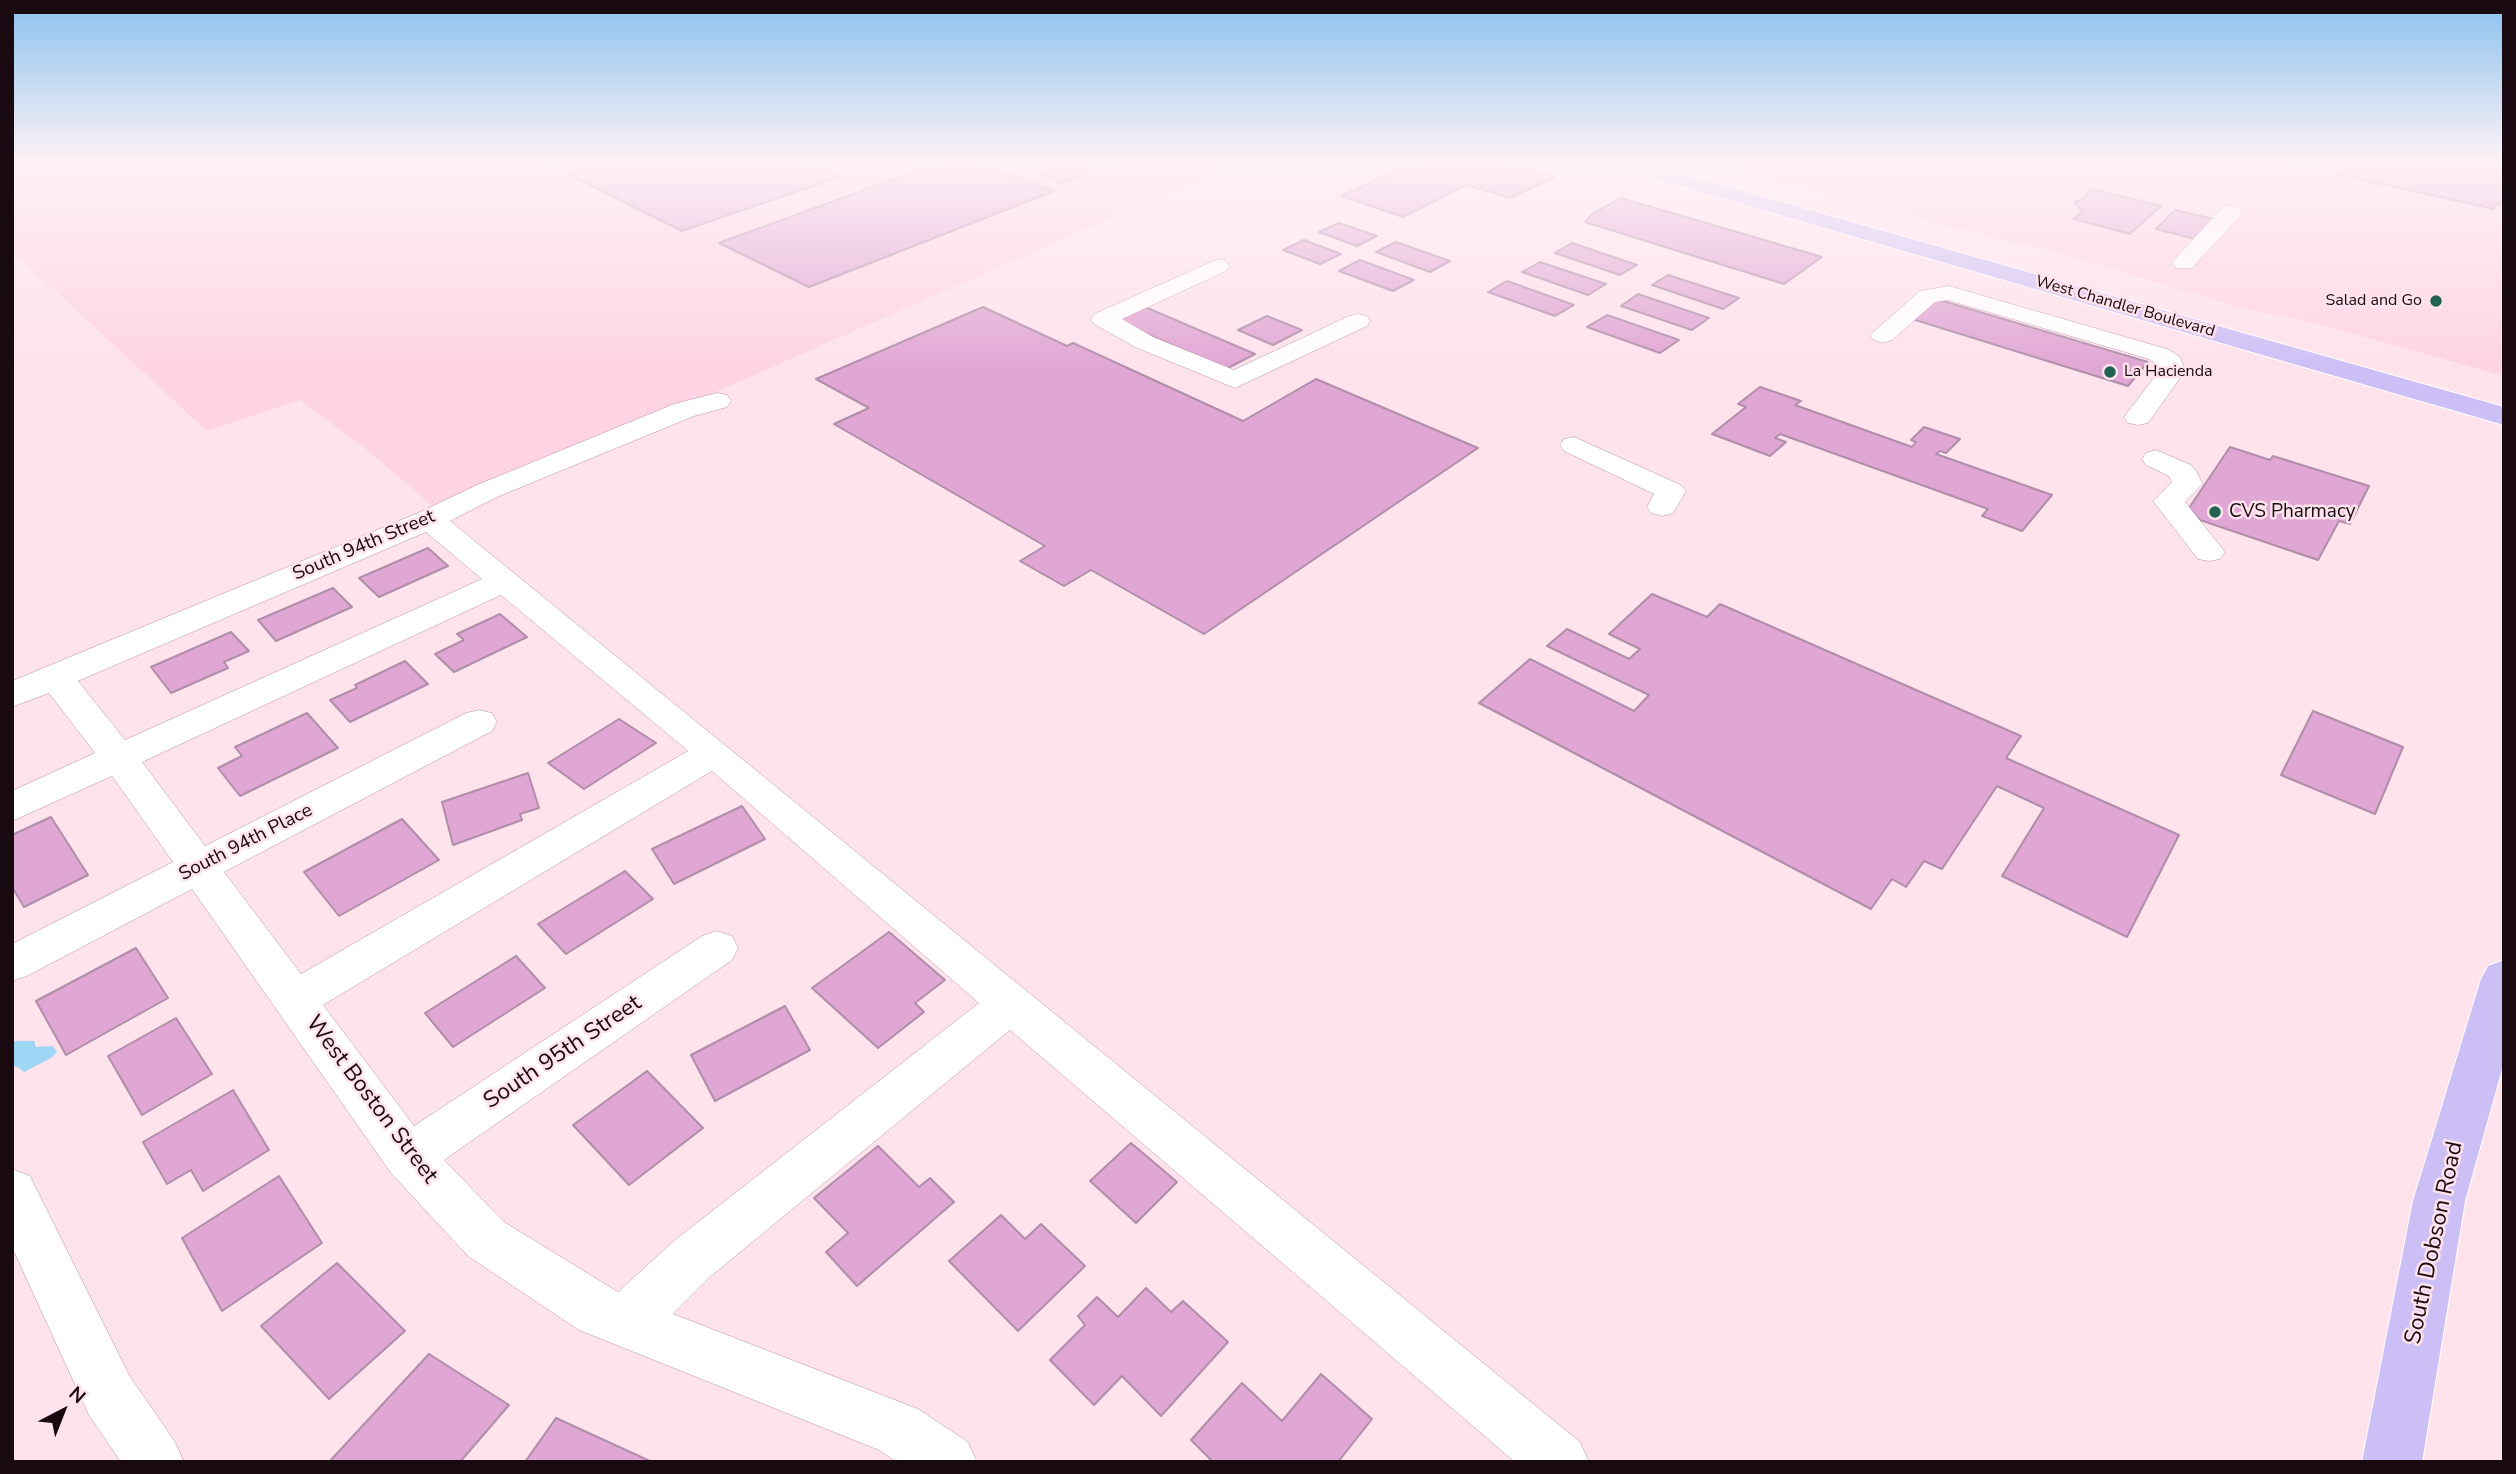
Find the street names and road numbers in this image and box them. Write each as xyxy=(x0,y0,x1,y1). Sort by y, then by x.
street label: West Chandler Boulevard xyxy=(2033,272,2217,342)
street label: South 94th Street xyxy=(289,506,439,586)
street label: South 94th Place xyxy=(175,800,317,886)
street label: South 95th Street xyxy=(479,990,647,1116)
street label: West Boston Street xyxy=(299,1011,443,1189)
street label: South Dobson Road xyxy=(2400,1139,2470,1347)

